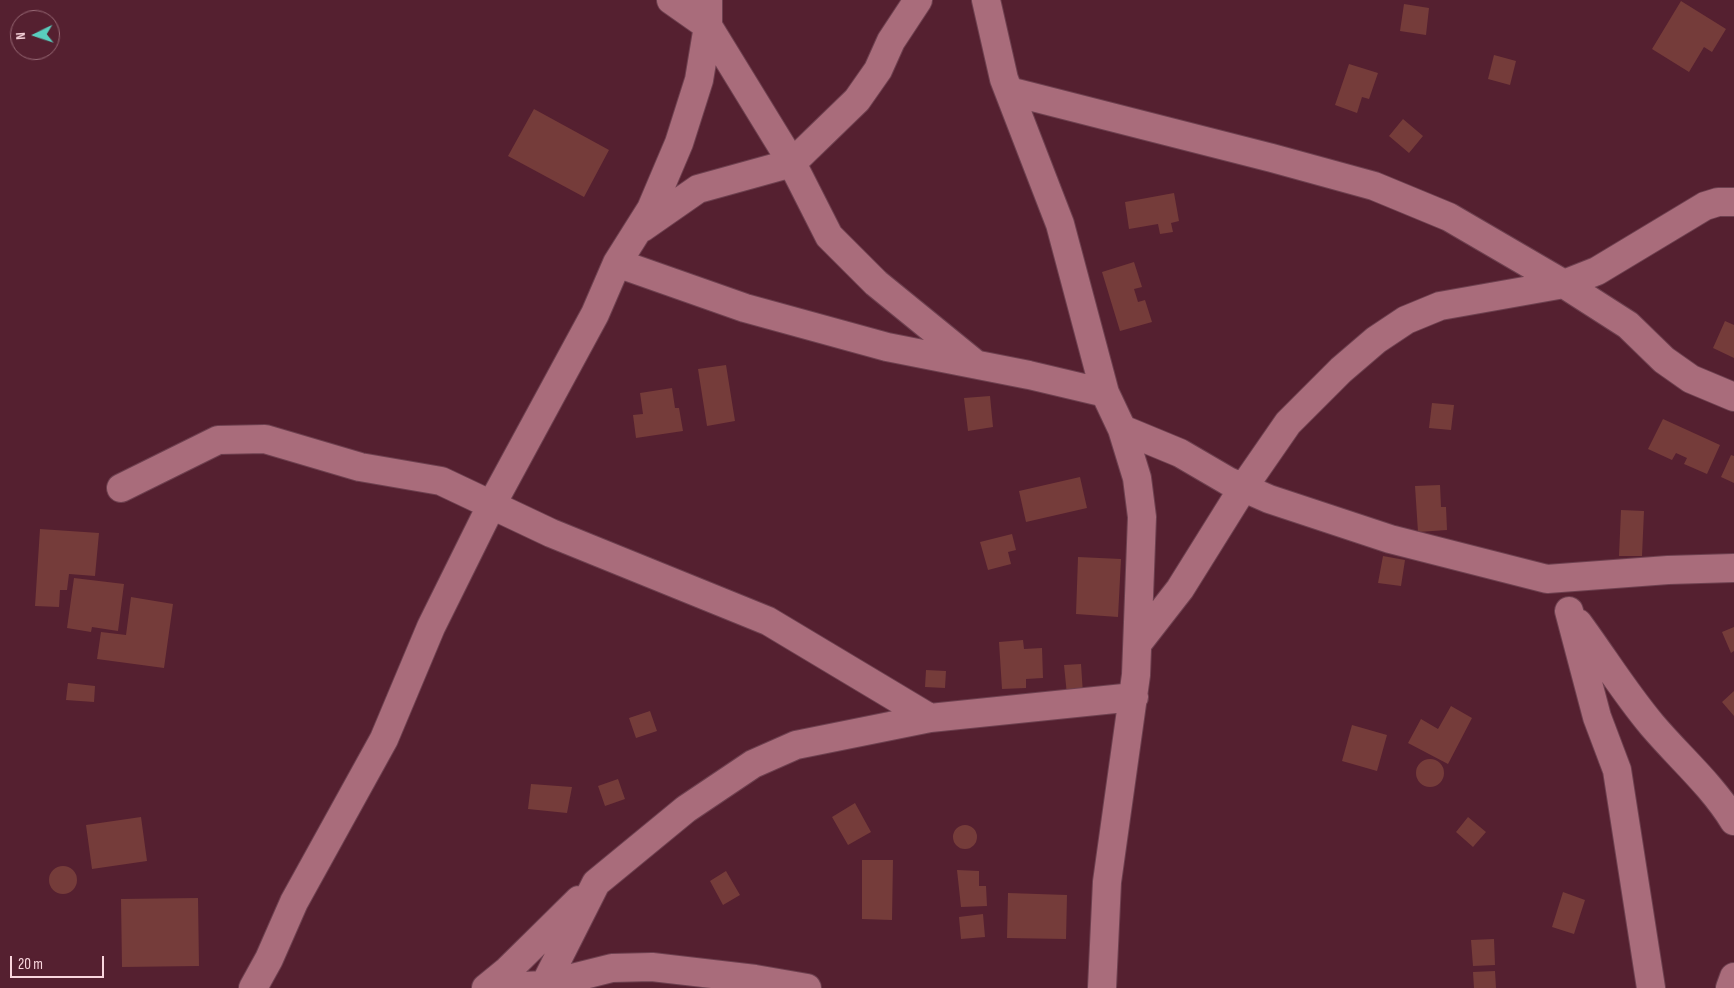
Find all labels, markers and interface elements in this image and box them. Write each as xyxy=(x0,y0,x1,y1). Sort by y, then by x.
north arrow xyxy=(10,10,60,60)
text: N xyxy=(12,32,29,40)
scale bar xyxy=(12,946,106,978)
text: 20 m xyxy=(18,955,43,974)

